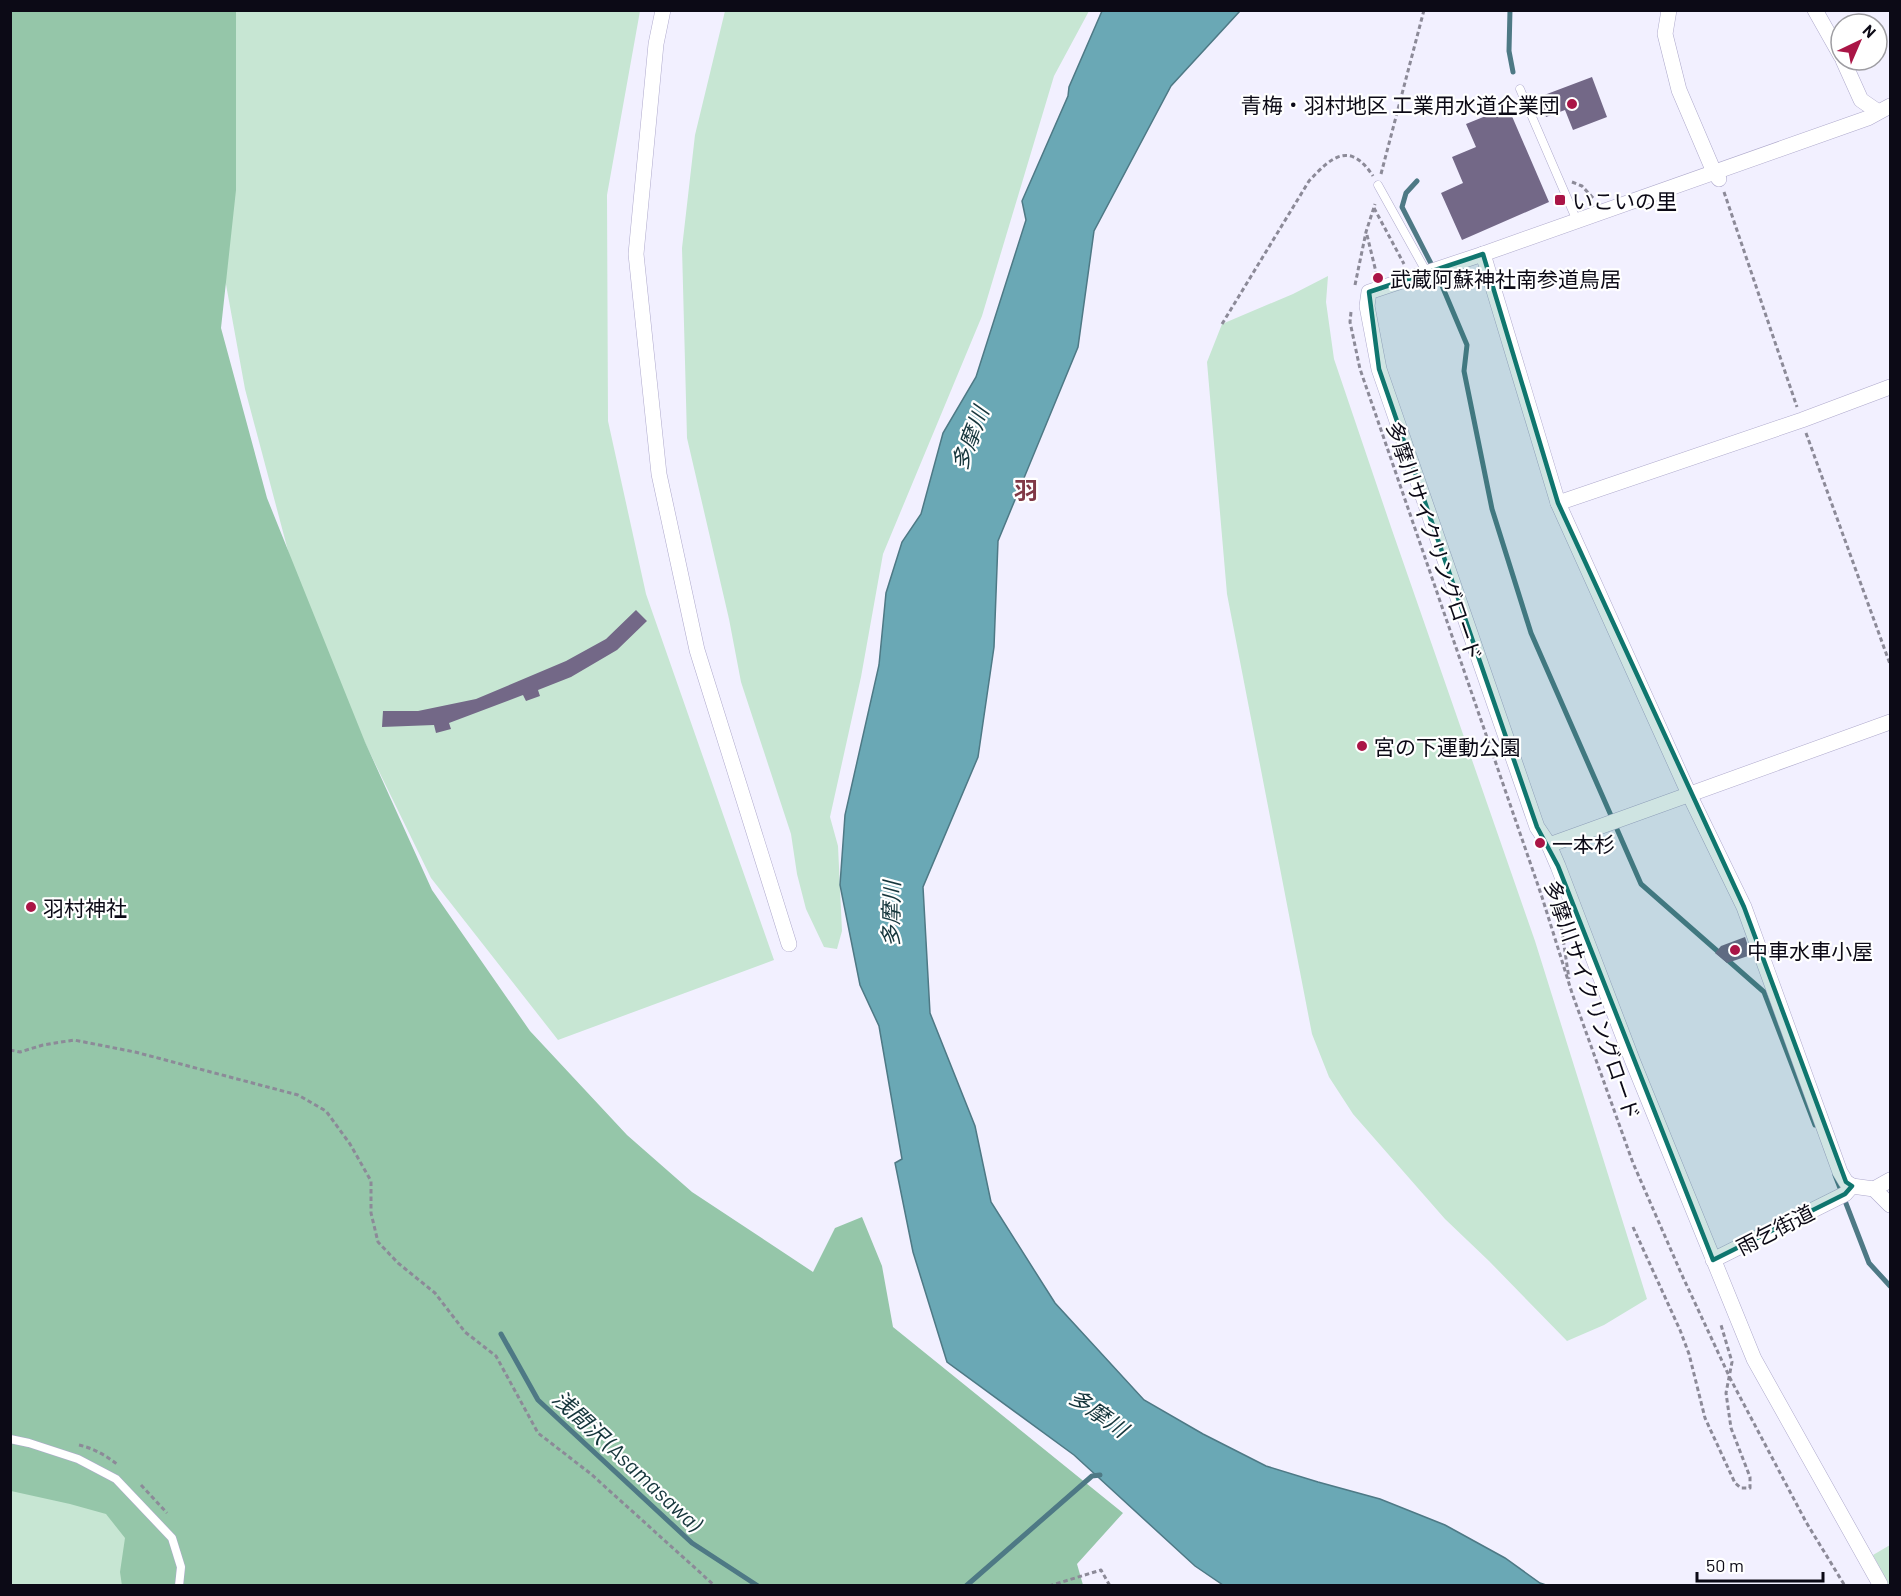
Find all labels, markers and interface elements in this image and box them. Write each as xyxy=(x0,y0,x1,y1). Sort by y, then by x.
north arrow xyxy=(1829,12,1889,72)
text: N xyxy=(1859,20,1880,41)
place label: 青梅・羽村地区 工業用水道企業団 xyxy=(1241,92,1560,117)
marker: 青梅・羽村地区 工業用水道企業団 xyxy=(1565,97,1579,111)
place label: いこいの里 xyxy=(1572,188,1677,213)
marker: いこいの里 xyxy=(1553,193,1567,207)
place label: 武蔵阿蘇神社南参道鳥居 xyxy=(1390,266,1621,291)
marker: 武蔵阿蘇神社南参道鳥居 xyxy=(1371,271,1385,285)
water label: 多摩川 xyxy=(945,401,994,473)
street label: 多摩川サイクリングロード xyxy=(1382,418,1488,664)
district label: 羽 xyxy=(1014,475,1038,504)
place label: 宮の下運動公園 xyxy=(1374,734,1521,759)
marker: 宮の下運動公園 xyxy=(1355,739,1369,753)
place label: 一本杉 xyxy=(1552,831,1615,856)
marker: 一本杉 xyxy=(1533,836,1547,850)
street label: 多摩川サイクリングロード xyxy=(1540,877,1646,1123)
water label: 多摩川 xyxy=(876,879,904,947)
place label: 羽村神社 xyxy=(43,895,127,920)
marker: 羽村神社 xyxy=(24,900,38,914)
place label: 中車水車小屋 xyxy=(1747,938,1873,963)
marker: 中車水車小屋 xyxy=(1728,943,1742,957)
street label: 雨乞街道 xyxy=(1732,1199,1818,1259)
water label: 多摩川 xyxy=(1065,1382,1135,1443)
water label: 浅間沢 (Asamasawa) xyxy=(548,1384,709,1537)
scale bar xyxy=(1697,1545,1823,1583)
text: 50 m xyxy=(1706,1554,1744,1576)

